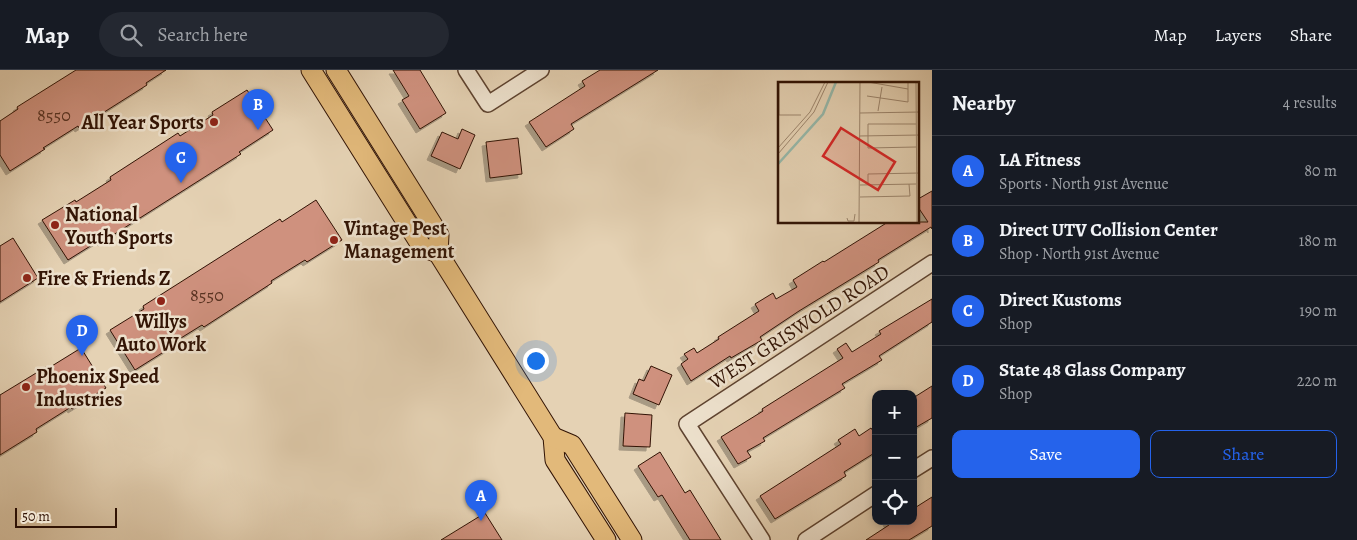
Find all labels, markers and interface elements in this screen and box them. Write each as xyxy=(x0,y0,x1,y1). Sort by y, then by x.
search box xyxy=(99,12,449,57)
text: Map xyxy=(25,19,69,51)
icon: search xyxy=(117,21,145,49)
text: Search here xyxy=(157,22,248,48)
text: Map xyxy=(1154,23,1187,47)
text: Layers xyxy=(1215,23,1262,47)
text: Share xyxy=(1290,23,1332,47)
inset map xyxy=(778,82,919,224)
pin: B xyxy=(242,89,274,130)
text: Nearby xyxy=(952,89,1015,117)
text: 4 results xyxy=(1283,92,1337,114)
house number: 8550 xyxy=(37,103,71,127)
place label: All Year Sports xyxy=(80,109,204,136)
marker: All Year Sports xyxy=(208,116,220,128)
pin: C xyxy=(165,142,197,183)
text: LA Fitness xyxy=(999,147,1081,173)
text: A xyxy=(963,160,973,182)
text: 80 m xyxy=(1304,160,1337,182)
text: Sports · North 91st Avenue xyxy=(999,173,1169,195)
place label: National Youth Sports xyxy=(64,201,173,251)
place label: Vintage Pest Management xyxy=(343,215,455,265)
text: Direct UTV Collision Center xyxy=(999,217,1218,243)
marker: National Youth Sports xyxy=(49,219,61,231)
text: B xyxy=(963,230,973,252)
text: 180 m xyxy=(1299,230,1337,252)
marker: Vintage Pest Management xyxy=(328,234,340,246)
text: Shop · North 91st Avenue xyxy=(999,243,1159,265)
street label: WEST GRISWOLD ROAD xyxy=(703,258,895,396)
place label: Fire & Friends Z xyxy=(37,265,171,292)
marker: Fire & Friends Z xyxy=(21,272,33,284)
house number: 8550 xyxy=(190,283,224,307)
text: Direct Kustoms xyxy=(999,287,1122,313)
marker: Willys Auto Work xyxy=(155,295,167,307)
text: C xyxy=(963,300,973,322)
text: 190 m xyxy=(1299,300,1337,322)
place label: Willys Auto Work xyxy=(115,308,207,358)
text: Shop xyxy=(999,313,1032,335)
pin: D xyxy=(66,315,98,356)
your location xyxy=(523,348,549,374)
text: State 48 Glass Company xyxy=(999,357,1185,383)
place label: Phoenix Speed Industries xyxy=(36,363,159,413)
text: D xyxy=(962,370,974,392)
text: 220 m xyxy=(1297,370,1337,392)
marker: Phoenix Speed Industries xyxy=(20,381,32,393)
text: Shop xyxy=(999,383,1032,405)
map controls xyxy=(872,390,917,525)
button: + xyxy=(872,390,917,435)
button: Save xyxy=(952,430,1140,478)
button: Share xyxy=(1150,430,1337,478)
button: − xyxy=(872,435,917,480)
pin: A xyxy=(465,480,497,521)
button: locate xyxy=(872,480,917,525)
scale bar xyxy=(15,505,118,528)
text: 50 m xyxy=(22,507,50,526)

